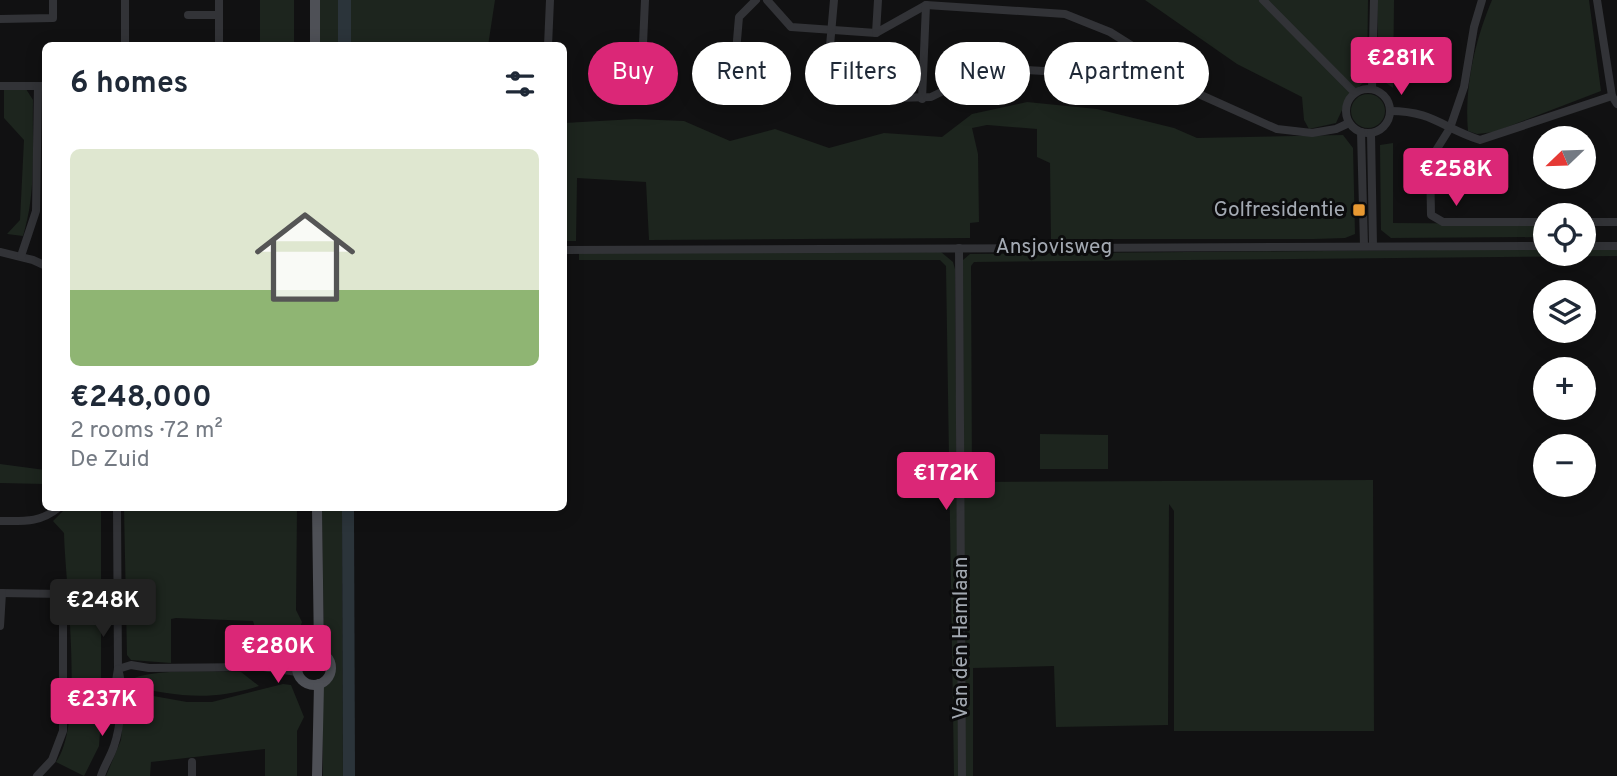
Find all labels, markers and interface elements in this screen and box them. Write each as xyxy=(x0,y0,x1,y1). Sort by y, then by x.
pin: €281K xyxy=(1352,38,1450,97)
chip: Buy xyxy=(588,42,678,105)
chip: Rent xyxy=(692,42,791,105)
chip: Filters xyxy=(805,42,921,105)
chip: New xyxy=(935,42,1030,105)
chip: Apartment xyxy=(1044,42,1209,105)
text: €281K xyxy=(1367,45,1435,74)
icon: filters xyxy=(501,65,539,103)
text: 6 homes xyxy=(70,66,188,103)
north arrow xyxy=(1533,126,1596,189)
map controls xyxy=(1533,126,1596,497)
pin: €258K xyxy=(1407,148,1505,208)
text: €258K xyxy=(1419,156,1493,185)
icon: home xyxy=(242,194,368,320)
place label: Golfresidentie xyxy=(1213,197,1345,224)
marker: Golfresidentie xyxy=(1351,202,1367,218)
button: locate xyxy=(1533,203,1596,266)
street label: Ansjovisweg xyxy=(996,234,1112,261)
button: layers xyxy=(1533,280,1596,343)
button: + xyxy=(1533,357,1596,420)
text: €248,000 xyxy=(70,380,212,417)
text: 2 rooms · 72 m² xyxy=(70,417,223,446)
button: − xyxy=(1533,434,1596,497)
text: De Zuid xyxy=(70,446,150,475)
pin: €172K xyxy=(897,452,995,512)
text: €172K xyxy=(913,460,979,489)
street label: Van den Hamlaan xyxy=(948,556,975,720)
pin: €248K xyxy=(54,580,152,639)
text: €248K xyxy=(66,587,140,616)
pin: €280K xyxy=(229,626,327,685)
text: €280K xyxy=(241,633,315,662)
pin: €237K xyxy=(53,678,151,738)
text: €237K xyxy=(67,686,137,715)

